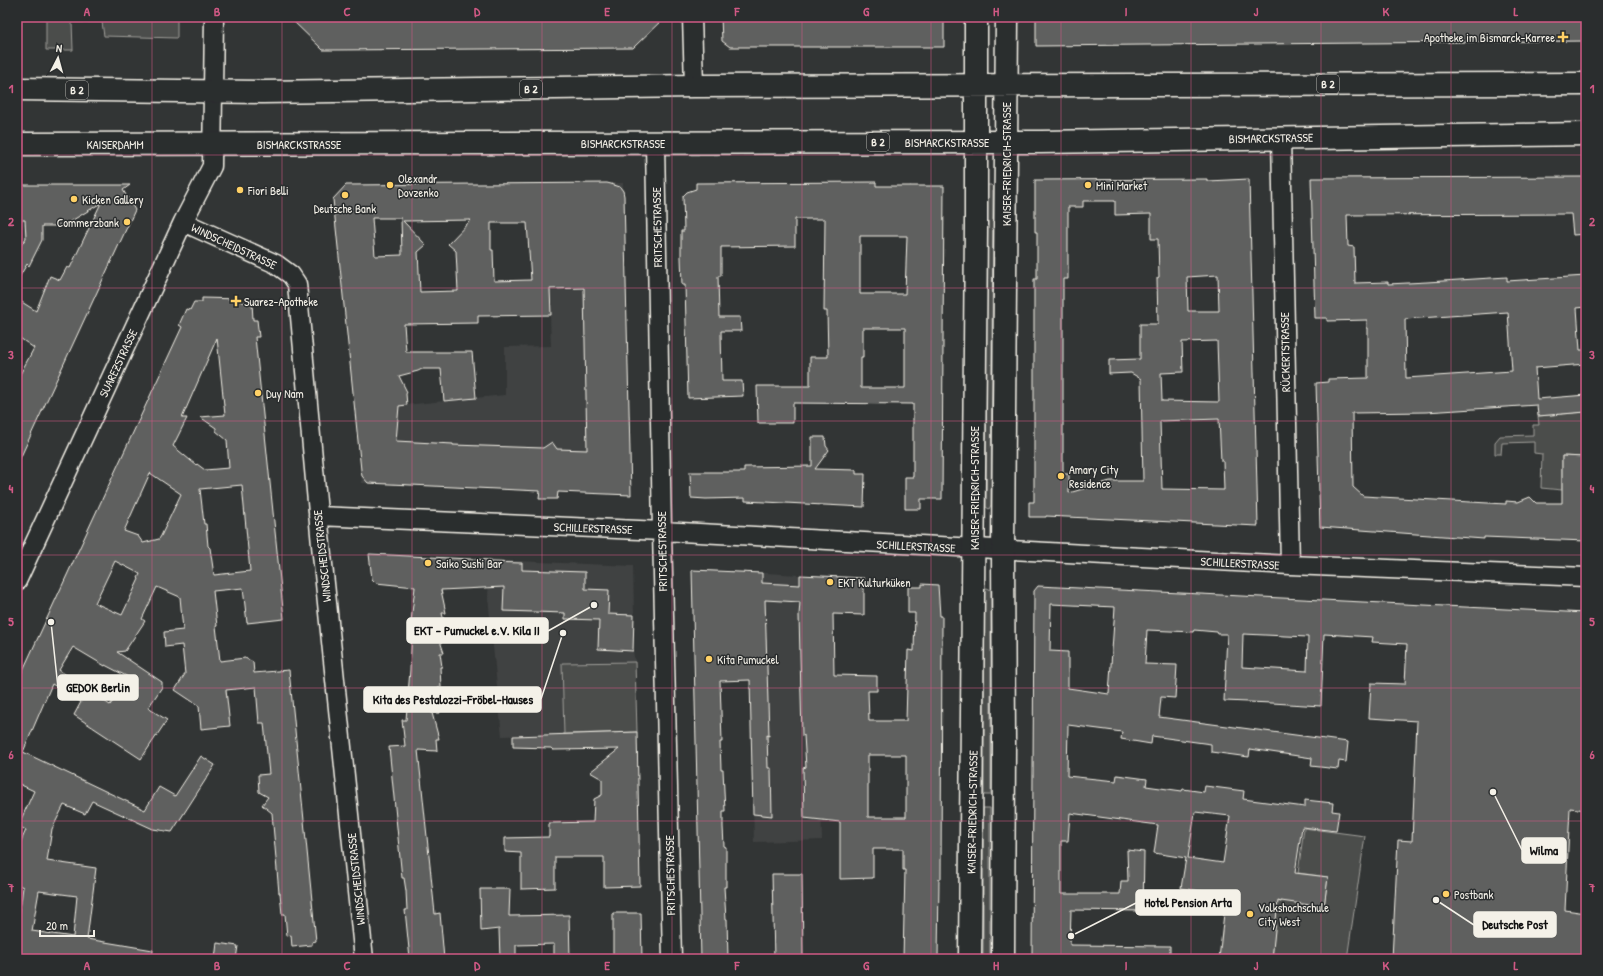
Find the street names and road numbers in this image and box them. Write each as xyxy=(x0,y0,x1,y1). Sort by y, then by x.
road number: B 2 xyxy=(1317,75,1339,93)
road number: B 2 xyxy=(520,80,542,98)
road number: B 2 xyxy=(66,81,88,99)
street label: KAISER-FRIEDRICH-STRASSE xyxy=(998,101,1015,226)
street label: BISMARCKSTRASSE xyxy=(1229,129,1314,147)
road number: B 2 xyxy=(867,133,889,151)
street label: BISMARCKSTRASSE xyxy=(905,134,990,151)
street label: BISMARCKSTRASSE xyxy=(581,135,666,152)
street label: KAISERDAMM xyxy=(86,136,144,153)
street label: BISMARCKSTRASSE xyxy=(257,136,342,153)
street label: FRITSCHESTRASSE xyxy=(648,186,666,268)
street label: WINDSCHEIDSTRASSE xyxy=(188,219,280,274)
street label: RÜCKERTSTRASSE xyxy=(1276,311,1294,392)
street label: SUAREZSTRASSE xyxy=(95,325,142,400)
street label: KAISER-FRIEDRICH-STRASSE xyxy=(966,425,983,550)
street label: WINDSCHEIDSTRASSE xyxy=(309,508,335,603)
street label: FRITSCHESTRASSE xyxy=(653,510,671,592)
street label: SCHILLERSTRASSE xyxy=(553,518,633,538)
street label: SCHILLERSTRASSE xyxy=(876,535,957,557)
street label: SCHILLERSTRASSE xyxy=(1200,552,1281,574)
street label: KAISER-FRIEDRICH-STRASSE xyxy=(962,749,982,874)
street label: WINDSCHEIDSTRASSE xyxy=(343,831,369,926)
street label: FRITSCHESTRASSE xyxy=(661,834,679,916)

